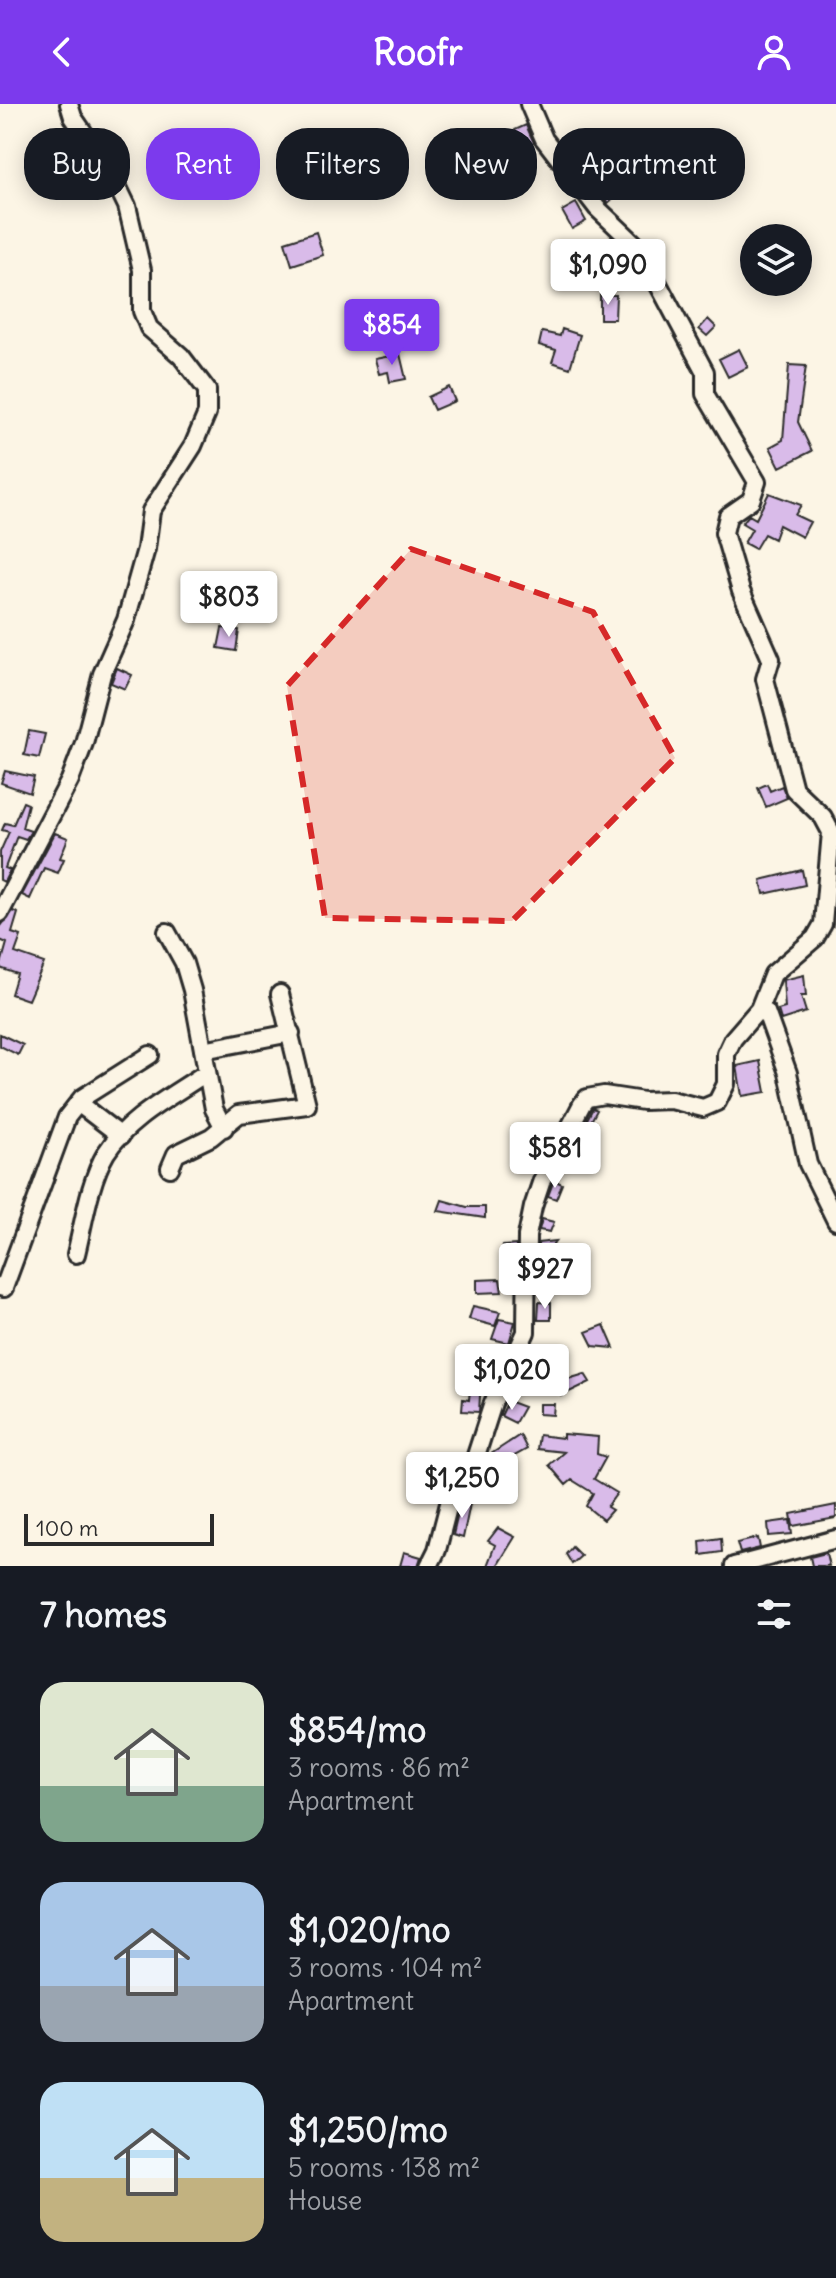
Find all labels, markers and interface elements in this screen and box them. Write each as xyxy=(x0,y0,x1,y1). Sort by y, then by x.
icon: back xyxy=(40,30,84,74)
text: Roofr xyxy=(373,30,463,75)
icon: person xyxy=(752,30,796,74)
chip: Buy xyxy=(24,128,130,200)
chip: Rent xyxy=(146,128,260,200)
chip: Filters xyxy=(276,128,409,200)
chip: New xyxy=(425,128,537,200)
chip: Apartment xyxy=(553,128,745,200)
map controls xyxy=(740,224,812,296)
button: layers xyxy=(740,224,812,296)
pin: $1,090 xyxy=(543,239,673,307)
text: $1,090 xyxy=(569,248,647,281)
pin: $854 xyxy=(345,299,439,367)
text: $854 xyxy=(362,308,422,341)
pin: $803 xyxy=(182,571,276,639)
text: $803 xyxy=(198,580,260,613)
pin: $581 xyxy=(508,1122,602,1190)
text: $581 xyxy=(528,1131,582,1164)
pin: $927 xyxy=(498,1243,592,1311)
text: $927 xyxy=(517,1252,573,1285)
pin: $1,020 xyxy=(447,1344,577,1412)
text: $1,020 xyxy=(473,1353,551,1386)
pin: $1,250 xyxy=(397,1452,527,1520)
text: $1,250 xyxy=(424,1461,500,1494)
scale bar xyxy=(24,1510,214,1546)
text: 100 m xyxy=(36,1514,98,1542)
icon: filters xyxy=(752,1592,796,1636)
text: 7 homes xyxy=(40,1593,167,1636)
text: $854/mo xyxy=(288,1708,426,1751)
icon: home xyxy=(104,1714,200,1810)
text: 3 rooms · 86 m² xyxy=(288,1751,470,1784)
text: Apartment xyxy=(288,1784,414,1817)
text: $1,020/mo xyxy=(288,1908,451,1951)
icon: home xyxy=(104,1914,200,2010)
text: 3 rooms · 104 m² xyxy=(288,1951,483,1984)
text: Apartment xyxy=(288,1984,414,2017)
text: $1,250/mo xyxy=(288,2108,448,2151)
icon: home xyxy=(104,2114,200,2210)
text: 5 rooms · 138 m² xyxy=(288,2151,480,2184)
text: House xyxy=(288,2184,362,2217)

